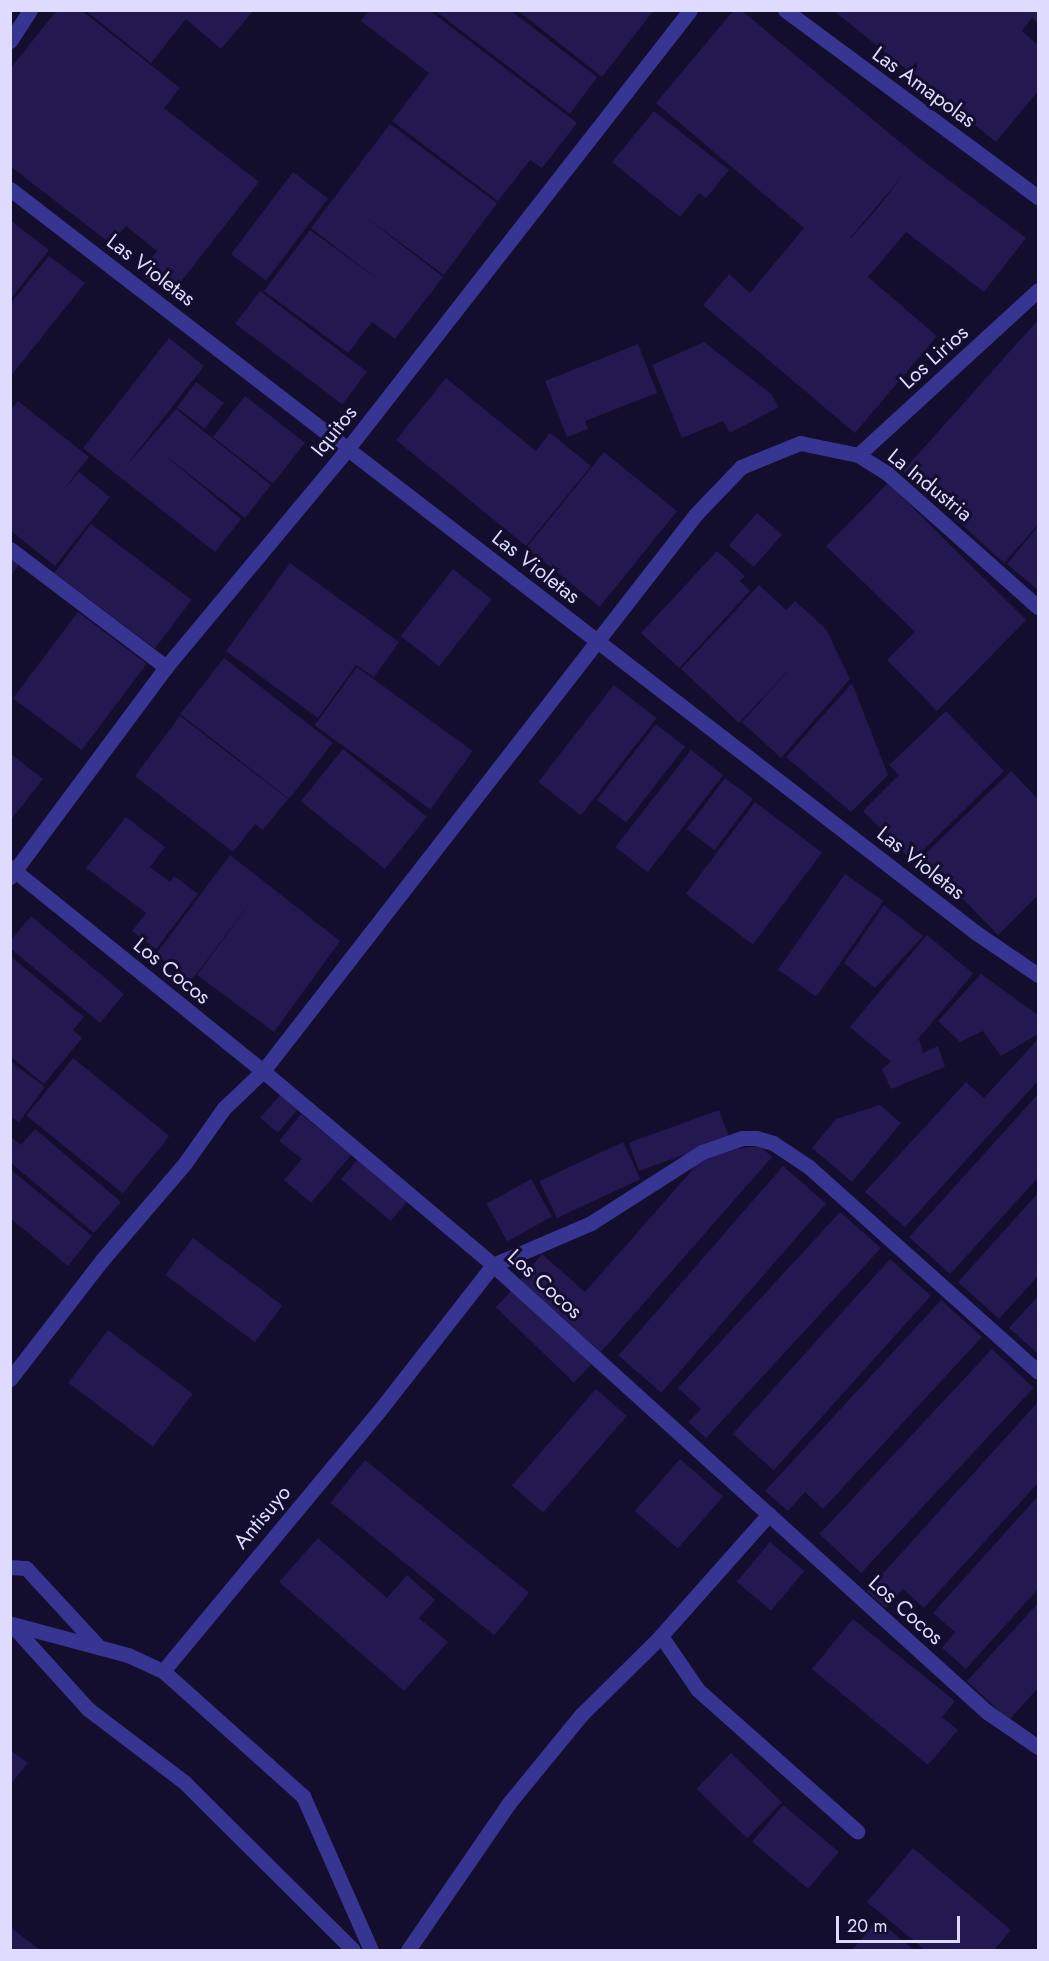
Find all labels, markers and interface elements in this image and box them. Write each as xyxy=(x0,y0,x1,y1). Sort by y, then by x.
street label: Las Amapolas xyxy=(867,41,981,133)
street label: Las Violetas xyxy=(102,229,200,311)
street label: Los Lirios xyxy=(895,320,973,394)
street label: Iquitos xyxy=(306,400,362,462)
street label: La Industria xyxy=(883,443,977,527)
street label: Las Violetas xyxy=(487,525,585,609)
street label: Las Violetas xyxy=(872,821,970,905)
street label: Los Cocos xyxy=(129,932,215,1010)
street label: Los Cocos xyxy=(503,1244,587,1324)
street label: Antisuyo xyxy=(228,1480,296,1554)
street label: Los Cocos xyxy=(864,1570,948,1650)
scale bar xyxy=(839,1904,964,1942)
text: 20 m xyxy=(847,1913,887,1939)

